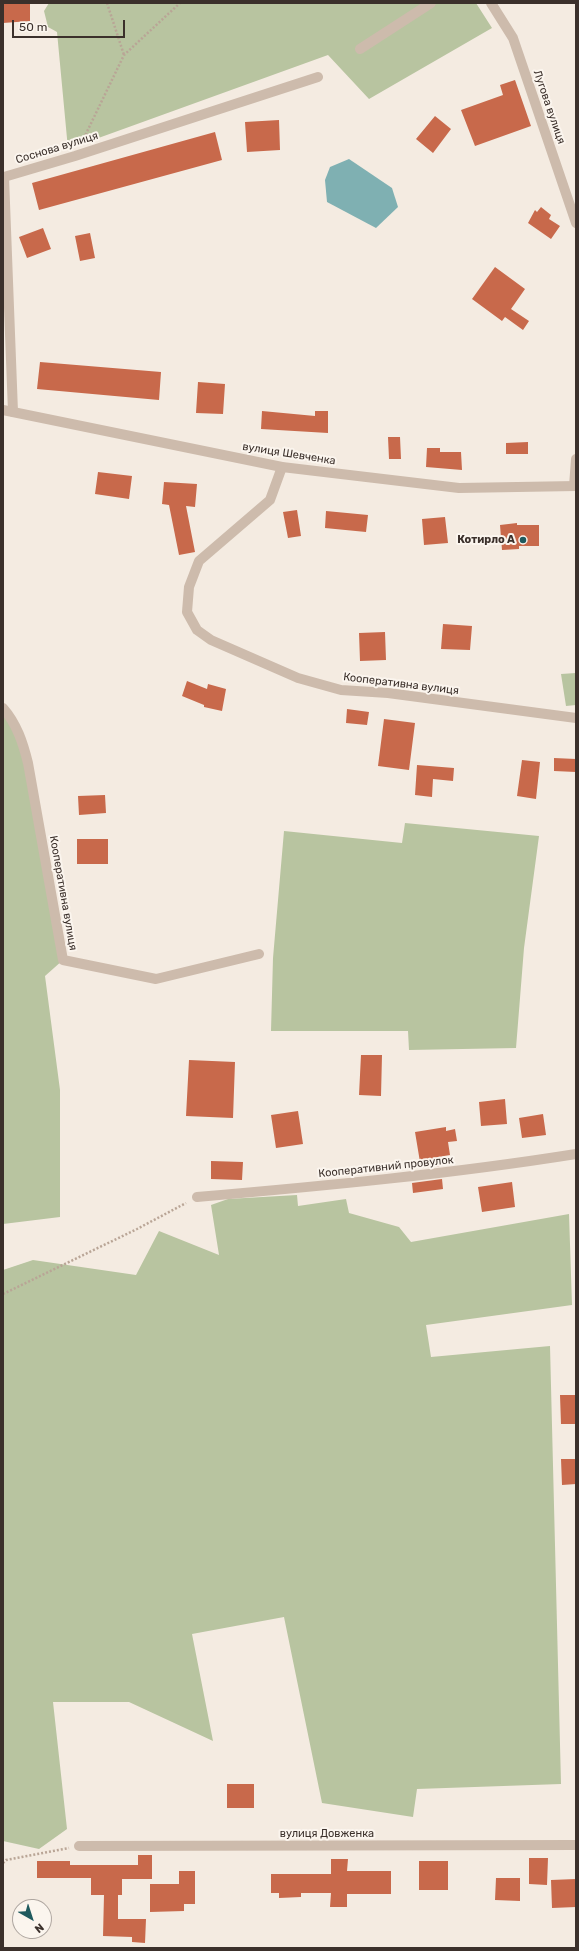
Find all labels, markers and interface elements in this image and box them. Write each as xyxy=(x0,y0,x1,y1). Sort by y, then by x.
scale bar xyxy=(14,12,127,38)
text: 50 m xyxy=(19,20,47,34)
street label: Лугова вулиця xyxy=(530,68,568,146)
street label: Соснова вулиця xyxy=(14,129,100,167)
street label: вулиця Шевченка xyxy=(241,440,337,468)
place label: Котирло А xyxy=(457,533,515,547)
marker: Котирло А xyxy=(518,535,528,545)
street label: Кооперативна вулиця xyxy=(342,670,460,698)
street label: Кооперативна вулиця xyxy=(46,835,80,951)
street label: Кооперативний провулок xyxy=(318,1153,454,1181)
street label: вулиця Довженка xyxy=(280,1827,374,1841)
north arrow xyxy=(12,1899,52,1939)
text: N xyxy=(32,1920,46,1935)

